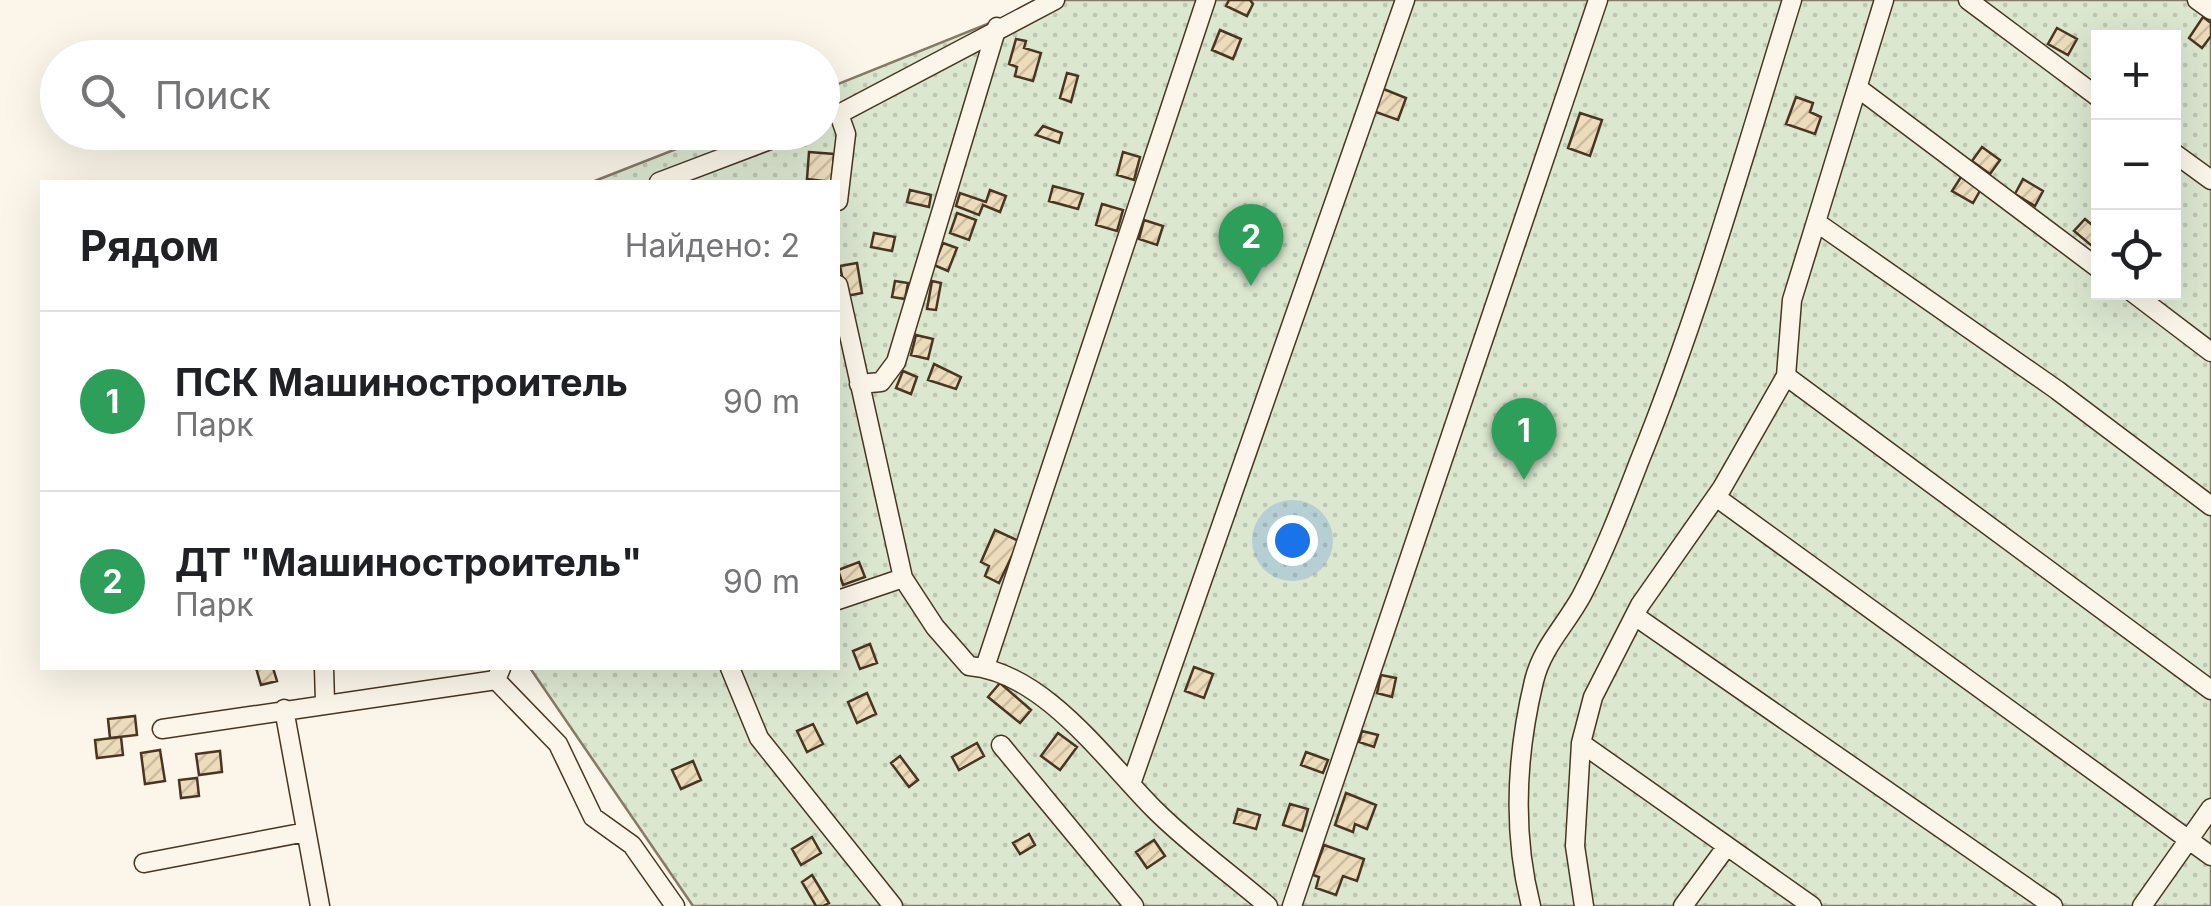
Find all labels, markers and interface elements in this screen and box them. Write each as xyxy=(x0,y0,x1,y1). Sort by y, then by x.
map controls xyxy=(2091,30,2181,300)
button: + xyxy=(2091,30,2181,120)
search box xyxy=(40,40,840,150)
icon: search xyxy=(75,68,130,123)
text: Поиск xyxy=(155,72,271,118)
button: − xyxy=(2091,120,2181,210)
pin: 2 xyxy=(1218,204,1284,286)
button: locate xyxy=(2091,210,2181,300)
text: Рядом xyxy=(80,220,219,271)
text: Найдено: 2 xyxy=(625,226,800,265)
text: ПСК Машиностроитель xyxy=(175,359,628,405)
text: 1 xyxy=(106,382,119,421)
text: 90 m xyxy=(723,382,800,421)
pin: 1 xyxy=(1492,398,1556,480)
text: Парк xyxy=(175,405,254,444)
your location xyxy=(1267,515,1318,566)
text: ДТ "Машиностроитель" xyxy=(175,539,642,585)
text: 2 xyxy=(102,562,123,601)
text: 90 m xyxy=(723,562,800,601)
text: Парк xyxy=(175,585,254,624)

